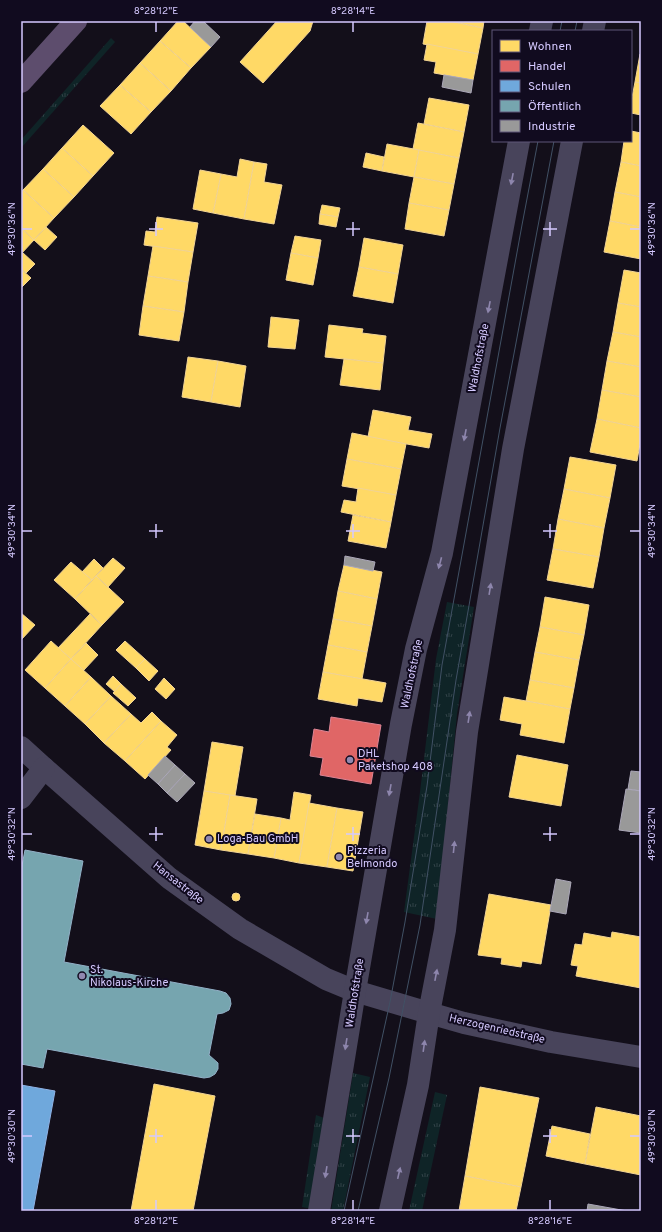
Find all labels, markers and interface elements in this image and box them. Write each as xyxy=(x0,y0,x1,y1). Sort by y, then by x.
text: 8°28'12"E xyxy=(134,5,178,18)
text: 8°28'14"E xyxy=(331,5,375,18)
legend xyxy=(492,30,632,142)
text: Wohnen xyxy=(528,39,572,55)
text: Handel xyxy=(528,59,566,75)
text: Schulen xyxy=(528,79,571,95)
text: Öffentlich xyxy=(528,99,581,115)
text: Industrie xyxy=(528,119,576,135)
one-way arrow xyxy=(509,173,515,185)
text: 49°30'36"N xyxy=(6,202,19,256)
text: 49°30'36"N xyxy=(646,202,659,256)
one-way arrow xyxy=(485,301,491,313)
street label: Waldhofstraße xyxy=(465,322,493,394)
one-way arrow xyxy=(461,429,467,441)
text: 49°30'34"N xyxy=(6,504,19,558)
text: 49°30'34"N xyxy=(646,504,659,558)
one-way arrow xyxy=(437,557,443,569)
one-way arrow xyxy=(487,583,493,595)
street label: Waldhofstraße xyxy=(398,638,426,710)
one-way arrow xyxy=(466,711,472,724)
place label: DHL Paketshop 408 xyxy=(358,747,433,774)
marker: DHL Paketshop 408 xyxy=(345,755,355,765)
one-way arrow xyxy=(386,784,392,796)
text: 49°30'32"N xyxy=(6,807,19,861)
text: 49°30'32"N xyxy=(646,807,659,861)
place label: Loga-Bau GmbH xyxy=(217,832,298,846)
marker: Loga-Bau GmbH xyxy=(204,834,214,844)
one-way arrow xyxy=(451,841,457,853)
place label: Pizzeria Belmondo xyxy=(347,844,397,871)
marker: Pizzeria Belmondo xyxy=(334,852,344,862)
street label: Hansastraße xyxy=(150,859,206,907)
one-way arrow xyxy=(364,912,370,924)
street label: Waldhofstraße xyxy=(343,957,367,1029)
place label: St. Nikolaus-Kirche xyxy=(90,963,168,990)
one-way arrow xyxy=(433,969,439,981)
marker: St. Nikolaus-Kirche xyxy=(77,971,87,981)
street label: Herzogenriedstraße xyxy=(448,1011,546,1047)
one-way arrow xyxy=(343,1037,349,1050)
one-way arrow xyxy=(421,1039,427,1052)
text: 49°30'30"N xyxy=(6,1109,19,1163)
text: 49°30'30"N xyxy=(646,1109,659,1163)
one-way arrow xyxy=(323,1166,329,1178)
one-way arrow xyxy=(396,1167,402,1179)
text: 8°28'12"E xyxy=(134,1215,178,1228)
text: 8°28'14"E xyxy=(331,1215,375,1228)
text: 8°28'16"E xyxy=(528,1215,572,1228)

